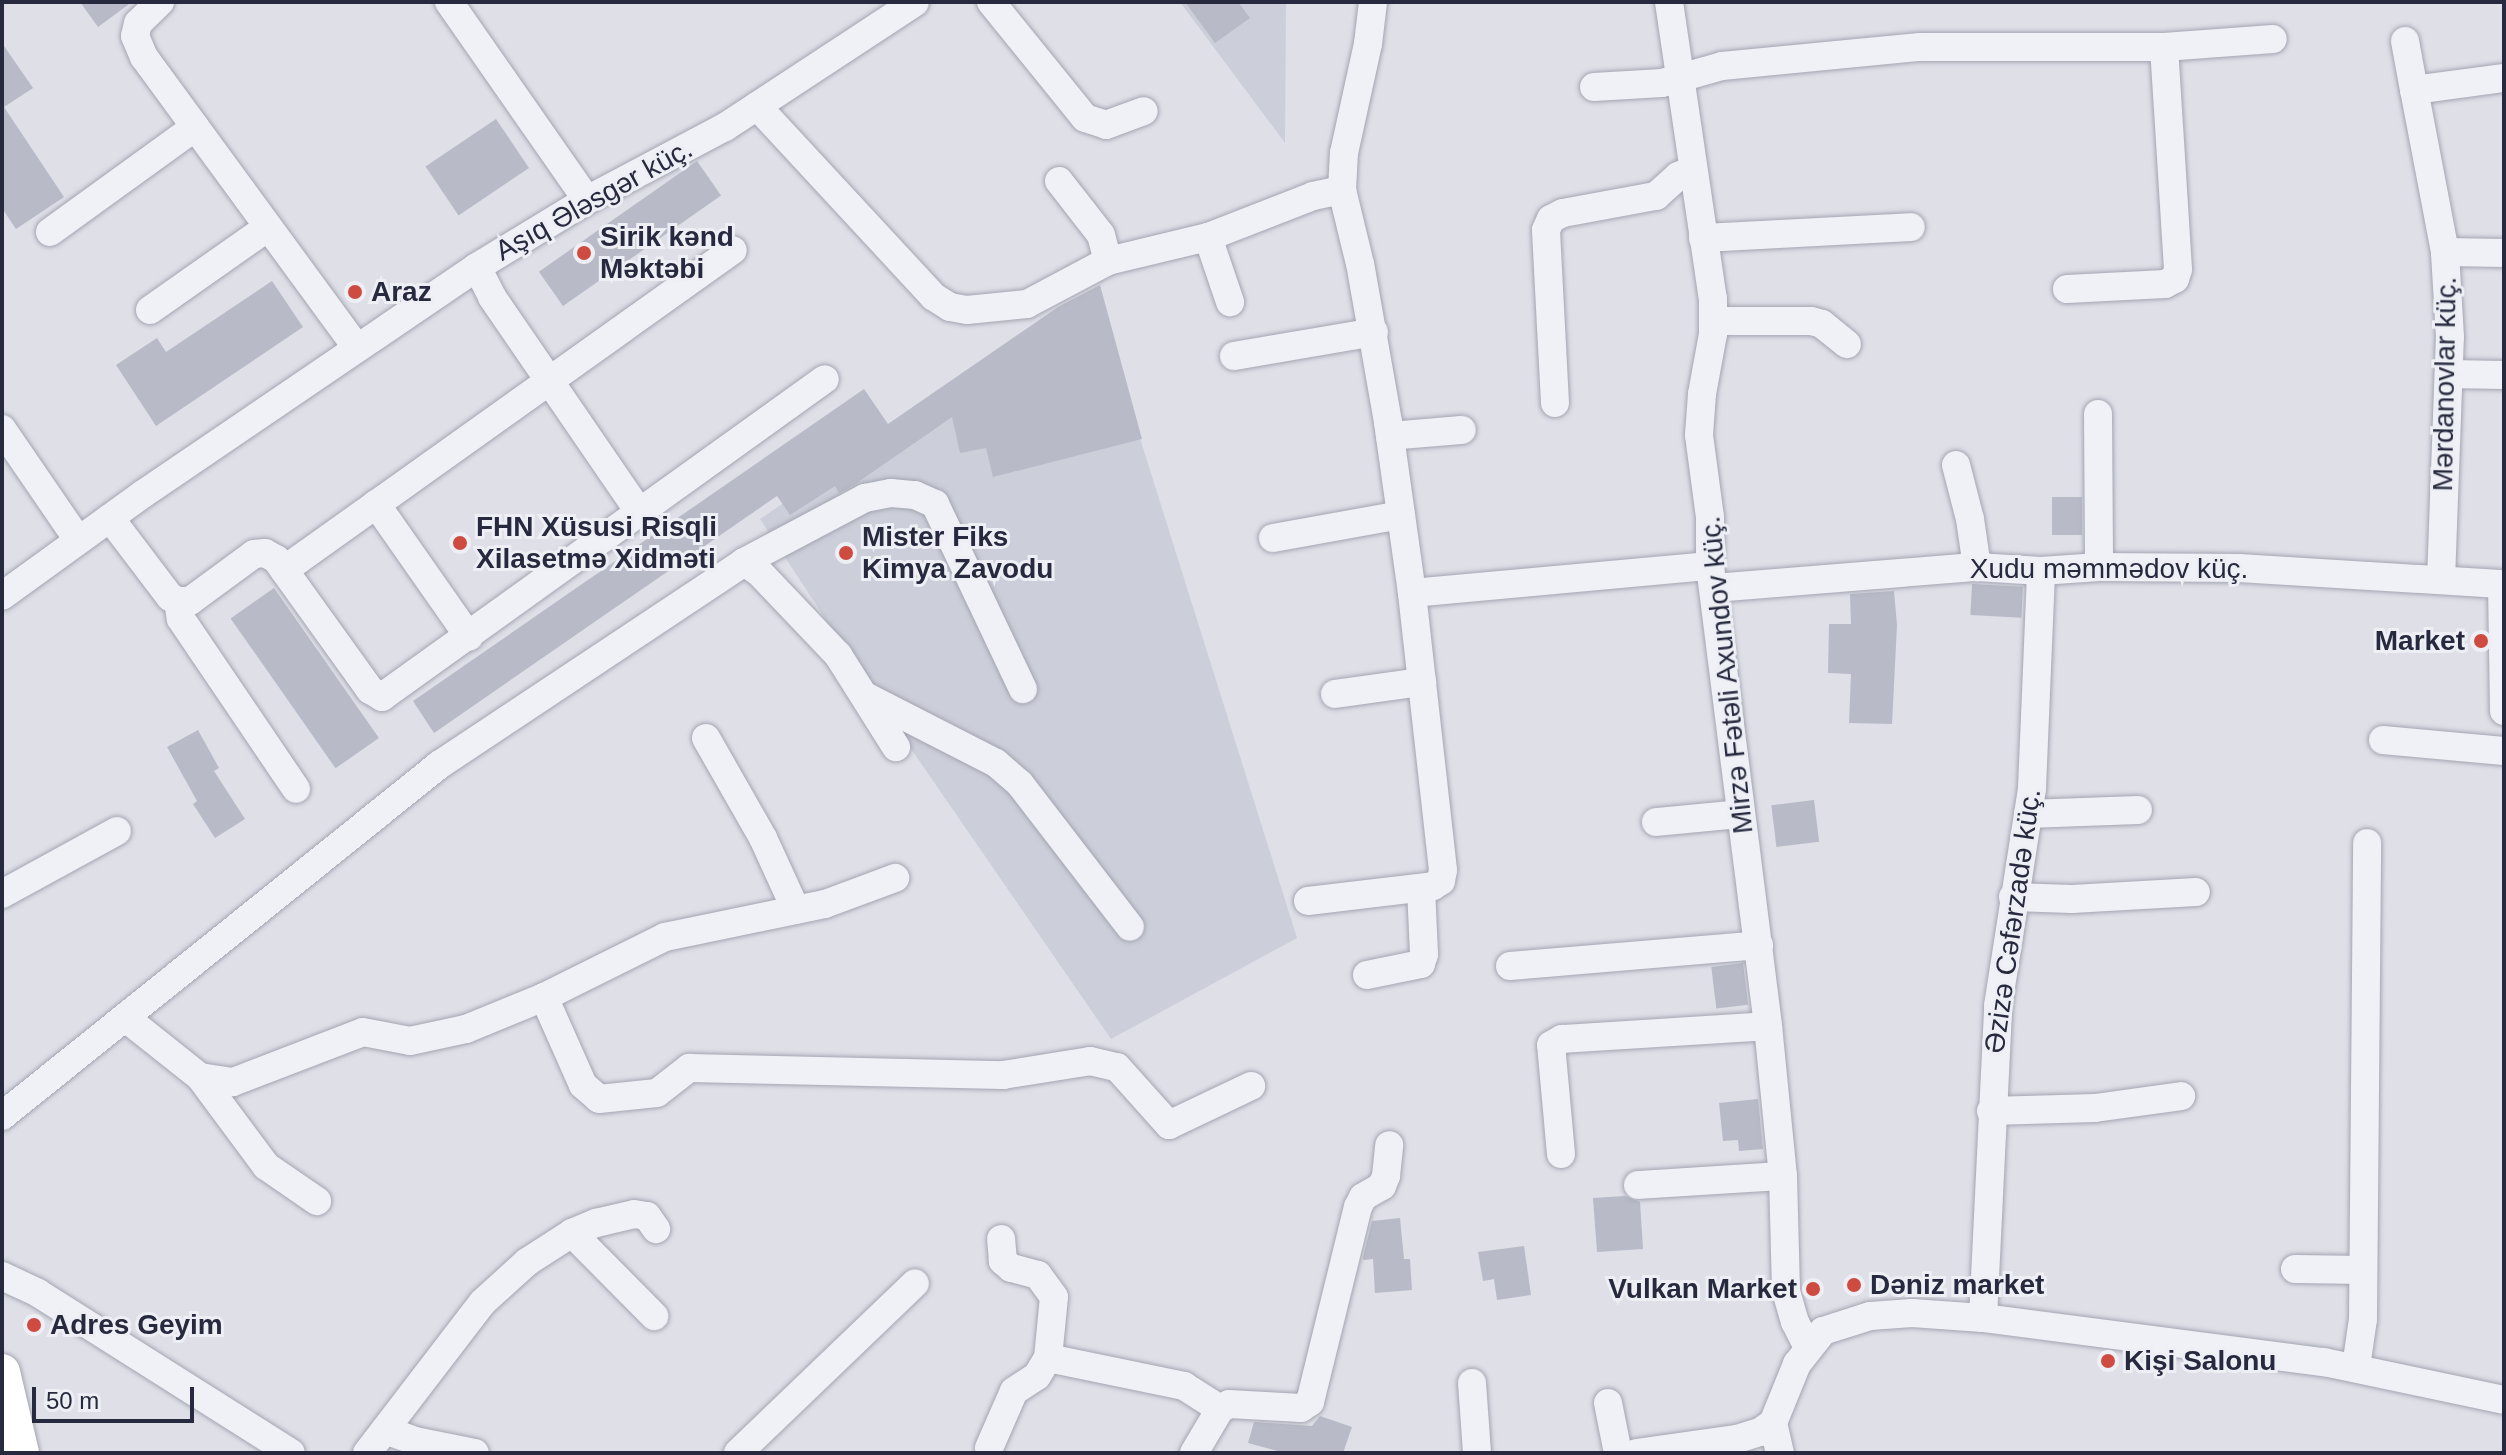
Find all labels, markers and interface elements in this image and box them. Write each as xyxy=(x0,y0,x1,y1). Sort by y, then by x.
street label: Aşıq Ələsgər küç. xyxy=(490,132,698,268)
place label: Sirik kənd Məktəbi xyxy=(600,220,734,286)
marker: Sirik kənd Məktəbi xyxy=(575,244,593,262)
place label: Araz xyxy=(371,275,432,309)
street label: Mərdanovlar küç. xyxy=(2426,276,2464,492)
marker: Araz xyxy=(346,283,364,301)
place label: FHN Xüsusi Risqli Xilasetmə Xidməti xyxy=(476,510,717,576)
street label: Mirzə Fətəli Axundov küç. xyxy=(1694,514,1760,836)
place label: Mister Fiks Kimya Zavodu xyxy=(862,520,1053,586)
marker: FHN Xüsusi Risqli Xilasetmə Xidməti xyxy=(451,534,469,552)
marker: Mister Fiks Kimya Zavodu xyxy=(837,544,855,562)
street label: Xudu məmmədov küç. xyxy=(1970,552,2248,586)
place label: Market xyxy=(2375,624,2465,658)
marker: Market xyxy=(2472,632,2490,650)
street label: Əzizə Cəfərzadə küç. xyxy=(1978,786,2048,1056)
place label: Dəniz market xyxy=(1870,1268,2044,1302)
place label: Vulkan Market xyxy=(1608,1272,1797,1306)
marker: Dəniz market xyxy=(1845,1276,1863,1294)
marker: Vulkan Market xyxy=(1804,1280,1822,1298)
place label: Adres Geyim xyxy=(50,1308,223,1342)
marker: Adres Geyim xyxy=(25,1316,43,1334)
place label: Kişi Salonu xyxy=(2124,1344,2276,1378)
marker: Kişi Salonu xyxy=(2099,1352,2117,1370)
scale bar xyxy=(36,1371,198,1421)
text: 50 m xyxy=(46,1387,99,1414)

